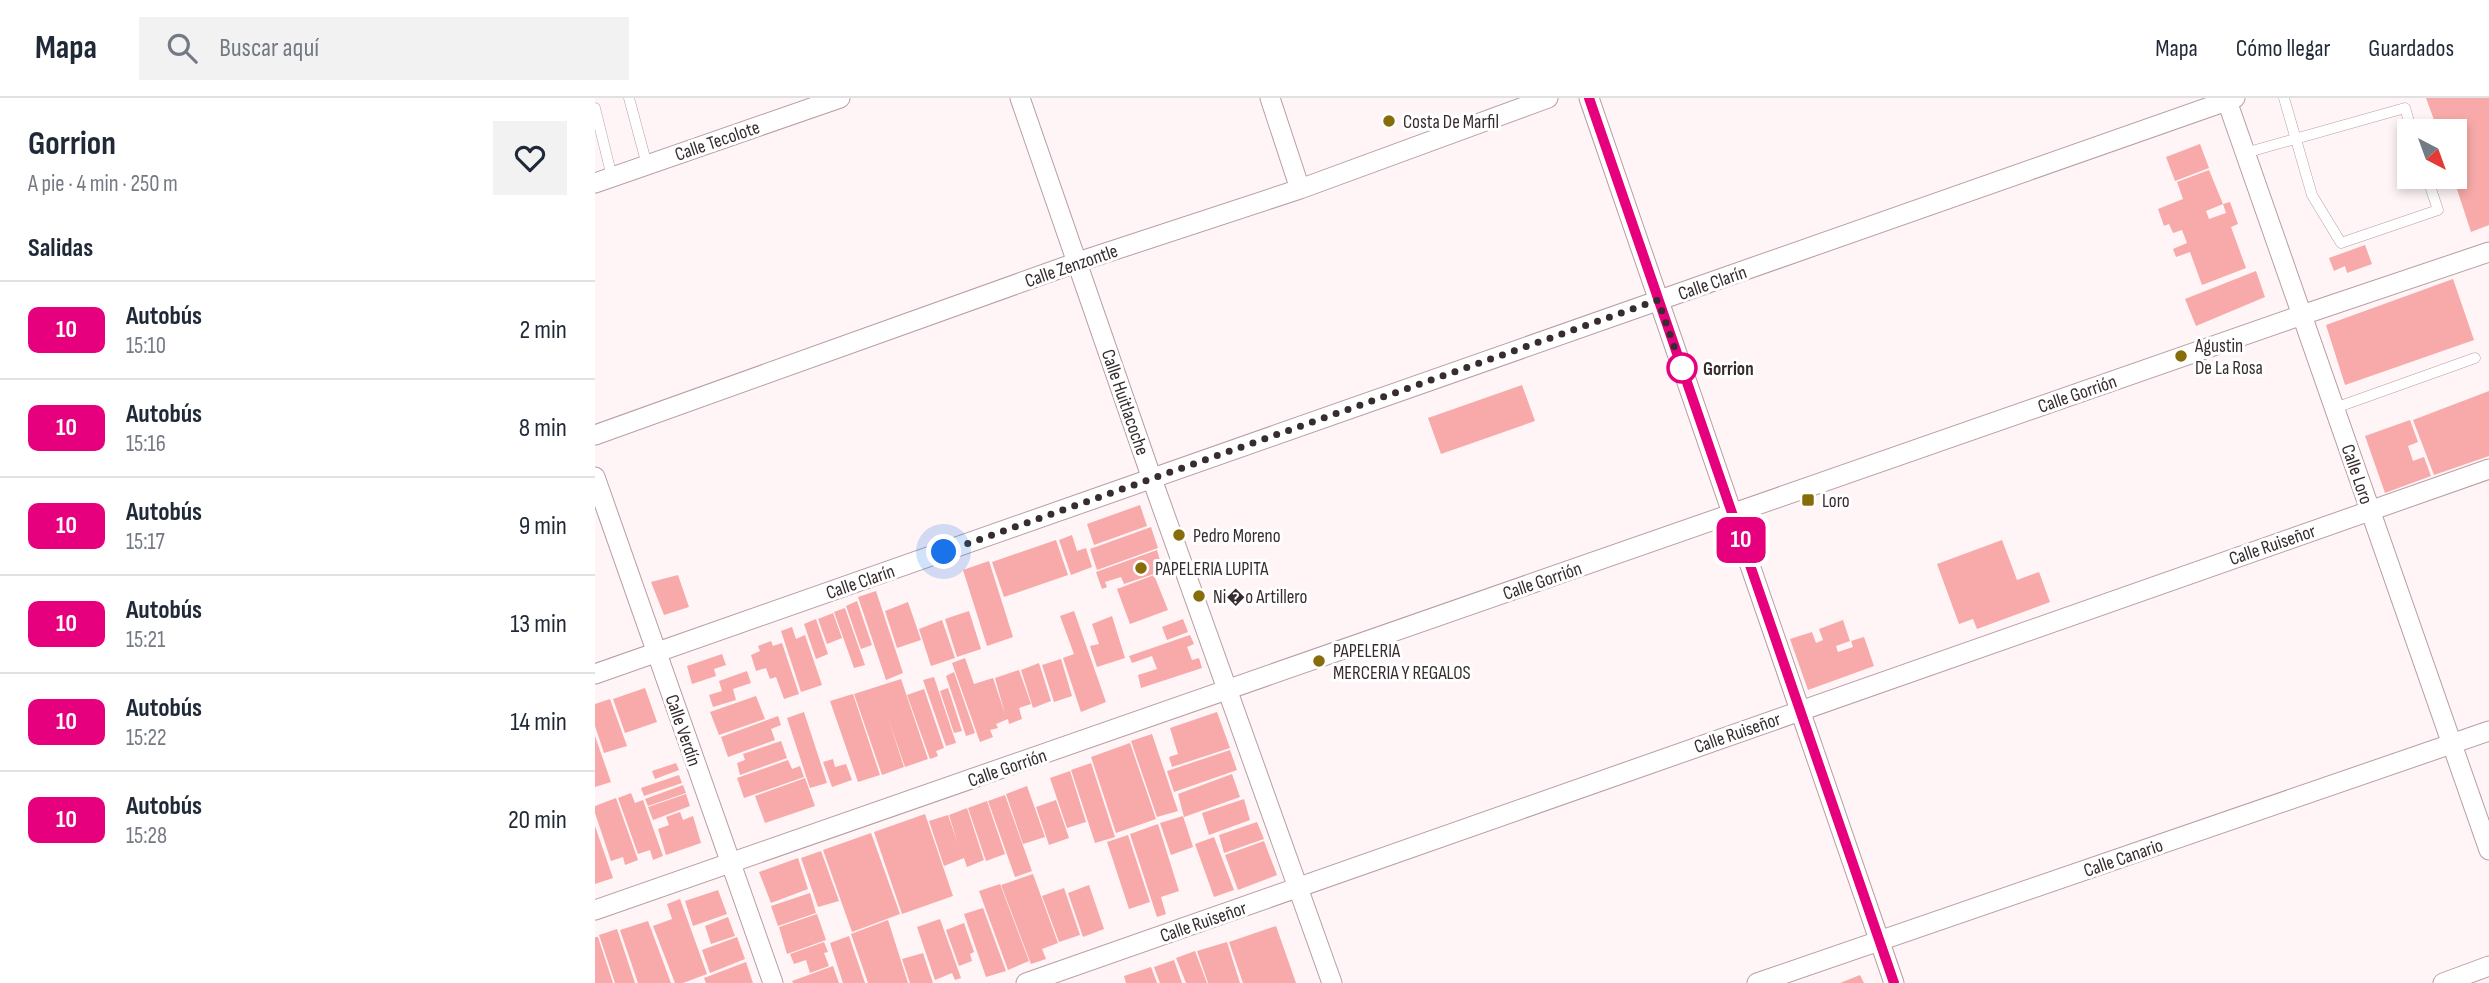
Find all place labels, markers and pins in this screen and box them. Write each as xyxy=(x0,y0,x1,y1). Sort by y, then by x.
place label: Costa De Marfil xyxy=(1403,111,1499,134)
marker: Costa De Marfil xyxy=(1381,113,1397,129)
place label: Agustin De La Rosa xyxy=(2194,335,2263,380)
marker: Agustin De La Rosa xyxy=(2173,348,2189,364)
marker: Gorrion xyxy=(1667,353,1697,383)
place label: Gorrion xyxy=(1703,358,1754,381)
place label: Loro xyxy=(1822,490,1850,513)
marker: Loro xyxy=(1800,492,1816,508)
place label: Pedro Moreno xyxy=(1193,525,1281,548)
marker: Pedro Moreno xyxy=(1171,527,1187,543)
place label: PAPELERIA LUPITA xyxy=(1155,558,1269,581)
marker: PAPELERIA LUPITA xyxy=(1133,560,1149,576)
place label: Ni�o Artillero xyxy=(1213,586,1307,609)
marker: Ni�o Artillero xyxy=(1191,588,1207,604)
place label: PAPELERIA MERCERIA Y REGALOS xyxy=(1333,640,1471,685)
marker: PAPELERIA MERCERIA Y REGALOS xyxy=(1311,653,1327,669)

